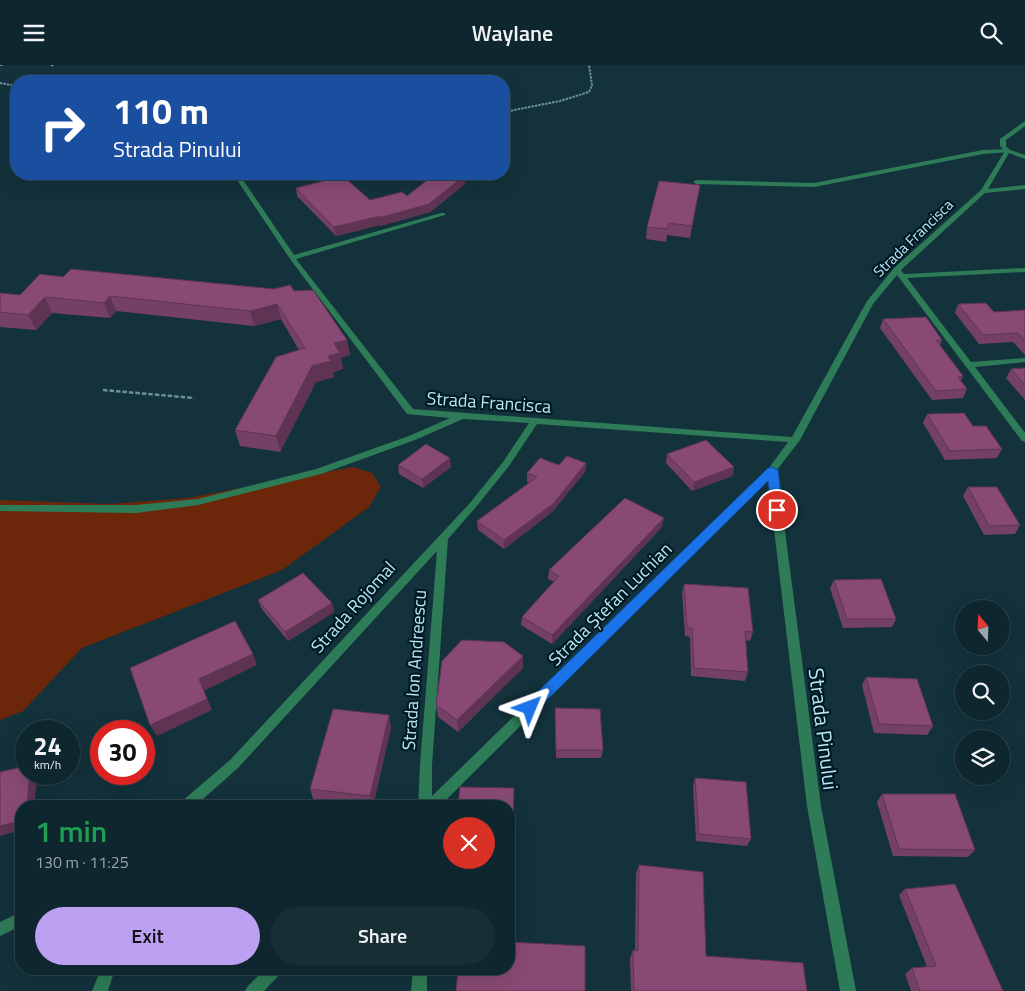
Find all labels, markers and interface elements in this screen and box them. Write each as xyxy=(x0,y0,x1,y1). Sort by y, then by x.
text: Waylane xyxy=(472,16,553,50)
icon: menu xyxy=(20,19,48,47)
icon: search xyxy=(977,19,1005,47)
text: 110 m xyxy=(113,84,209,138)
icon: right xyxy=(30,95,95,160)
text: Strada Pinului xyxy=(113,132,242,166)
street label: Strada Francisca xyxy=(868,193,959,282)
street label: Strada Francisca xyxy=(426,384,552,420)
pin xyxy=(756,489,798,531)
icon: arrive xyxy=(763,496,791,524)
street label: Strada Ștefan Luchian xyxy=(542,536,678,672)
street label: Strada Rojomal xyxy=(304,555,402,659)
street label: Strada Ion Andreescu xyxy=(395,589,433,751)
north arrow xyxy=(955,600,1010,655)
map controls xyxy=(955,600,1010,785)
button: search xyxy=(955,665,1010,720)
street label: Strada Pinului xyxy=(801,666,847,792)
position arrow xyxy=(503,681,555,733)
speed limit sign: 30 xyxy=(90,720,155,785)
text: 24 xyxy=(33,727,62,765)
button: layers xyxy=(955,730,1010,785)
text: km/h xyxy=(34,755,61,774)
text: 1 min xyxy=(35,808,107,854)
button: close xyxy=(443,817,495,869)
text: 130 m · 11:25 xyxy=(35,850,129,874)
button: Exit xyxy=(35,907,260,965)
button: Share xyxy=(270,907,495,965)

